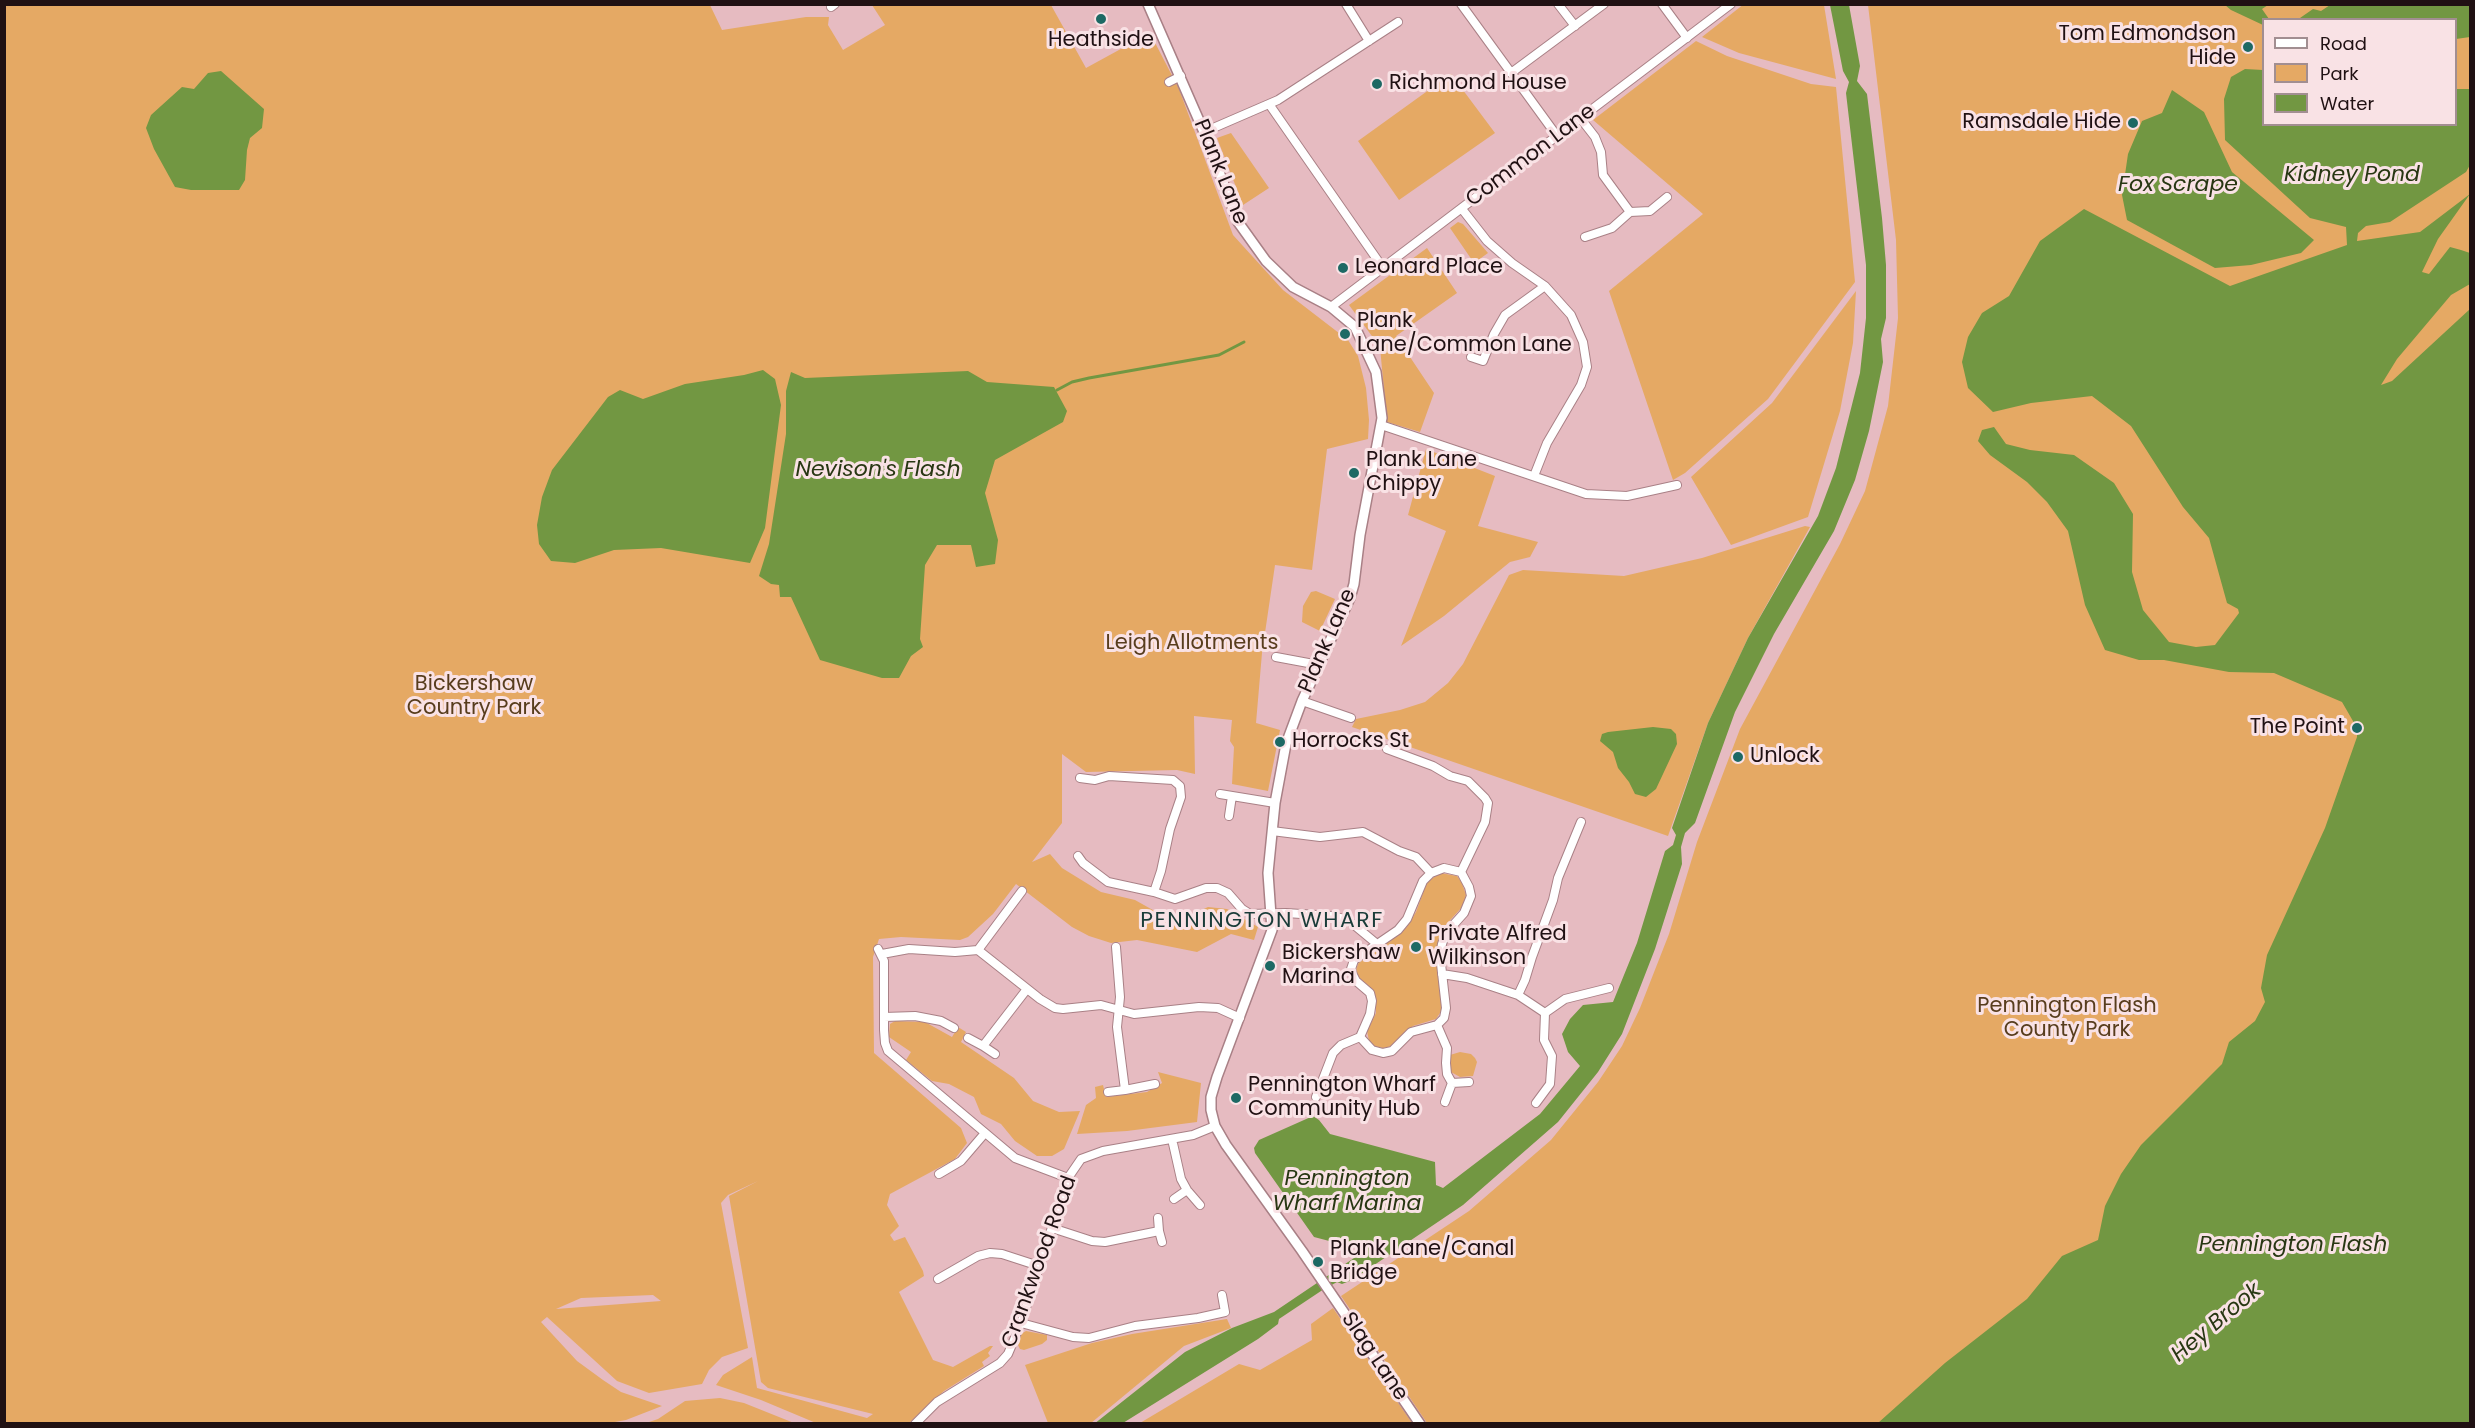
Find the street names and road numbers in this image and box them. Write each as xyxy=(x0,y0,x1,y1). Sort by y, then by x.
street label: Common Lane xyxy=(1461,99,1601,213)
street label: Plank Lane xyxy=(1188,116,1252,228)
street label: Plank Lane xyxy=(1294,585,1362,697)
street label: Crankwood Road xyxy=(997,1173,1083,1351)
street label: Slag Lane xyxy=(1335,1308,1413,1406)

